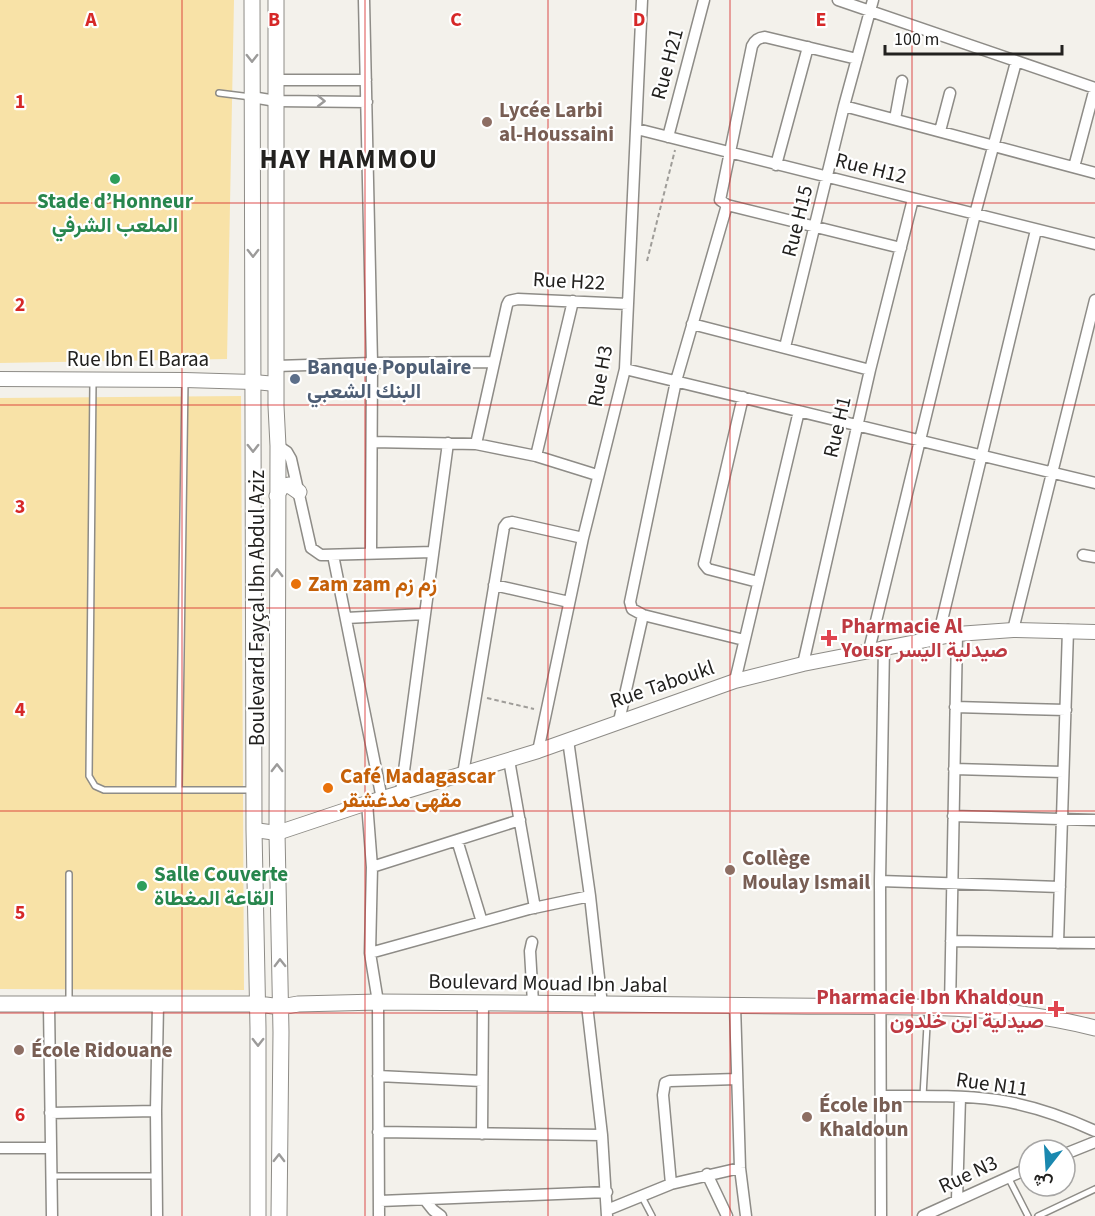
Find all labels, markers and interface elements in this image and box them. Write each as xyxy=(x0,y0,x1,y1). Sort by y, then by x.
text: A xyxy=(84,6,97,34)
text: B xyxy=(268,6,280,34)
text: C xyxy=(450,6,462,34)
text: D xyxy=(633,6,645,34)
text: E xyxy=(816,6,826,34)
scale bar xyxy=(885,18,1062,56)
street label: Rue H21 xyxy=(643,25,691,103)
text: 100 m xyxy=(894,27,939,52)
one-way arrow xyxy=(246,54,258,63)
text: 1 xyxy=(15,88,25,116)
one-way arrow xyxy=(317,95,326,107)
place label: Lycée Larbi al-Houssaini xyxy=(499,95,614,149)
marker: Lycée Larbi al-Houssaini xyxy=(480,115,494,129)
district label: HAY HAMMOU xyxy=(260,140,439,179)
street label: Rue H12 xyxy=(832,145,910,191)
marker: Stade d’Honneur الملعب الشرفي xyxy=(108,172,122,186)
street label: Rue H15 xyxy=(774,182,820,260)
place label: Stade d’Honneur الملعب الشرفي xyxy=(37,186,194,242)
one-way arrow xyxy=(247,249,259,258)
street label: Rue H22 xyxy=(532,264,606,298)
text: 2 xyxy=(15,291,25,319)
street label: Rue H3 xyxy=(580,343,620,409)
street label: Rue Ibn El Baraa xyxy=(67,344,209,374)
place label: Banque Populaire البنك الشعبي xyxy=(307,352,472,408)
marker: Banque Populaire البنك الشعبي xyxy=(288,372,302,386)
street label: Rue H1 xyxy=(815,393,859,461)
one-way arrow xyxy=(247,444,259,453)
street label: Boulevard Fayçal Ibn Abdul Aziz xyxy=(242,470,272,746)
text: 3 xyxy=(15,493,25,521)
one-way arrow xyxy=(271,568,283,577)
place label: Zam zam زم زم xyxy=(308,569,437,599)
marker: Zam zam زم زم xyxy=(289,577,303,591)
place label: Pharmacie Al Yousr صيدلية اليسر xyxy=(840,611,1008,665)
marker: Pharmacie Al Yousr صيدلية اليسر xyxy=(822,631,836,645)
street label: Rue Taboukl xyxy=(606,652,718,716)
text: 4 xyxy=(15,696,26,724)
place label: Café Madagascar مقهى مدغشقر xyxy=(339,761,496,815)
one-way arrow xyxy=(271,763,283,772)
marker: Café Madagascar مقهى مدغشقر xyxy=(321,781,335,795)
place label: Collège Moulay Ismail xyxy=(742,843,870,897)
place label: Salle Couverte القاعة المغطاة xyxy=(154,859,288,913)
marker: Collège Moulay Ismail xyxy=(723,863,737,877)
marker: Salle Couverte القاعة المغطاة xyxy=(135,879,149,893)
text: 5 xyxy=(15,899,25,927)
one-way arrow xyxy=(274,958,286,967)
street label: Boulevard Mouad Ibn Jabal xyxy=(428,966,668,1000)
place label: Pharmacie Ibn Khaldoun صيدلية ابن خلدون xyxy=(816,982,1044,1036)
marker: Pharmacie Ibn Khaldoun صيدلية ابن خلدون xyxy=(1049,1002,1063,1016)
place label: École Ridouane xyxy=(31,1035,173,1065)
one-way arrow xyxy=(252,1038,264,1047)
marker: École Ridouane xyxy=(12,1043,26,1057)
street label: Rue N11 xyxy=(954,1064,1030,1104)
place label: École Ibn Khaldoun xyxy=(819,1090,909,1144)
text: 6 xyxy=(15,1101,25,1129)
marker: École Ibn Khaldoun xyxy=(800,1110,814,1124)
north arrow xyxy=(1017,1138,1077,1198)
street label: Rue N3 xyxy=(934,1147,1002,1201)
one-way arrow xyxy=(273,1153,286,1162)
text: ش xyxy=(1030,1168,1055,1195)

